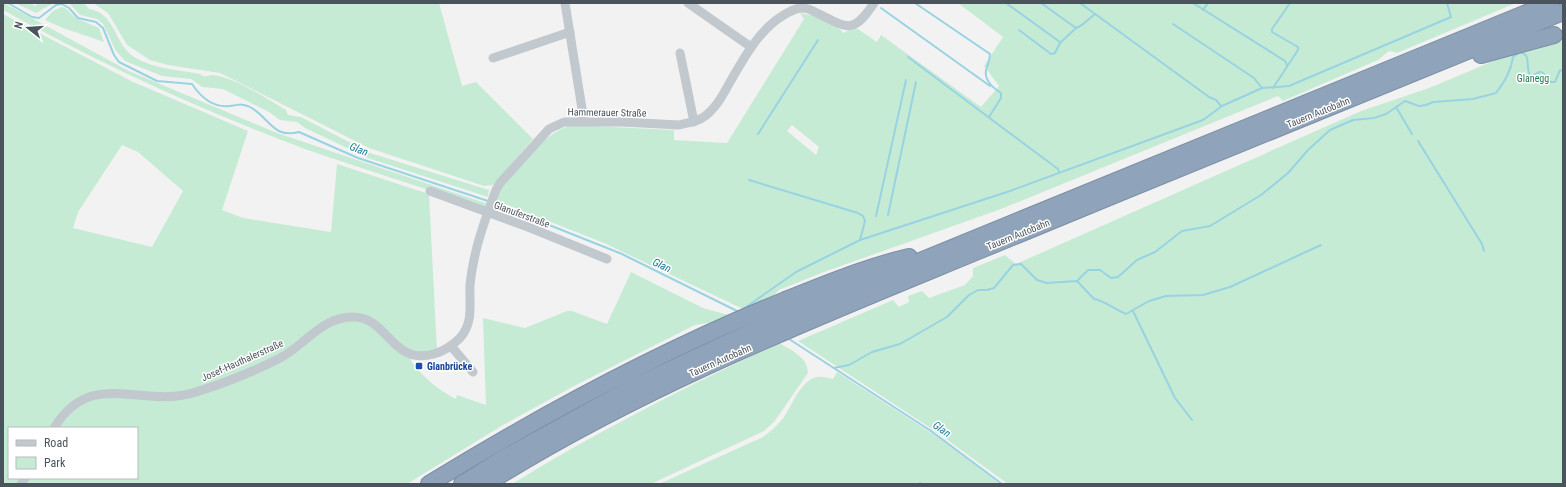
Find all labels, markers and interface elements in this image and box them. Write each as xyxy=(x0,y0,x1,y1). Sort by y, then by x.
north arrow xyxy=(8,8,48,48)
text: N xyxy=(12,20,26,30)
park label: Glanegg xyxy=(1517,73,1549,84)
street label: Tauern Autobahn xyxy=(1285,95,1351,130)
street label: Hammerauer Straße xyxy=(567,106,647,119)
water label: Glan xyxy=(348,140,370,159)
street label: Glanuferstraße xyxy=(492,199,551,230)
street label: Tauern Autobahn xyxy=(985,217,1051,252)
water label: Glan xyxy=(650,255,673,275)
street label: Josef-Hauthalerstraße xyxy=(200,337,285,383)
street label: Tauern Autobahn xyxy=(687,342,753,379)
marker: Glanbrücke xyxy=(414,361,424,371)
place label: Glanbrücke xyxy=(427,361,472,372)
water label: Glan xyxy=(930,419,953,440)
legend xyxy=(8,427,138,479)
text: Road xyxy=(44,436,68,450)
text: Park xyxy=(44,456,66,470)

